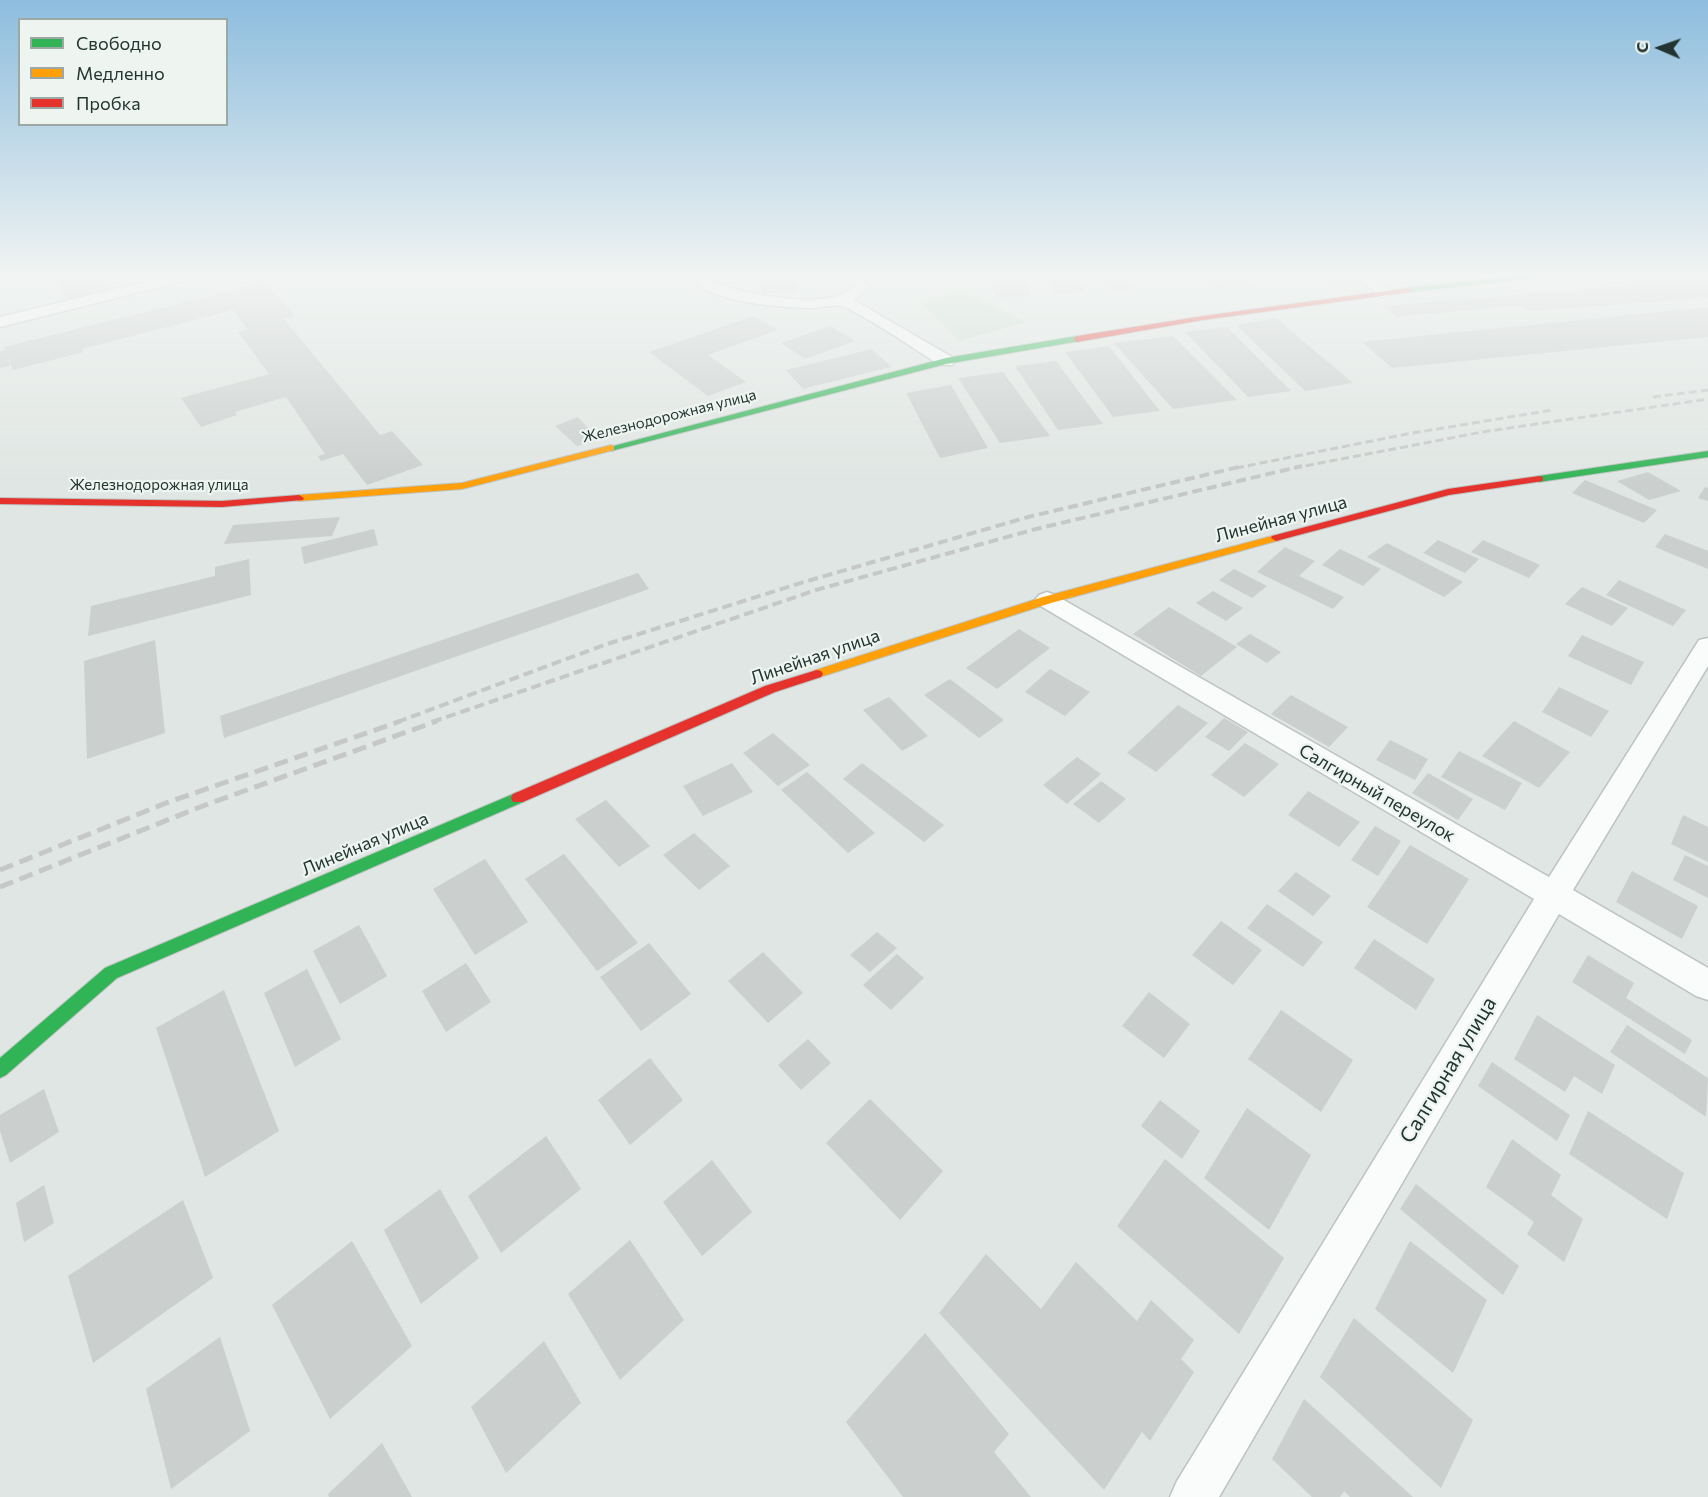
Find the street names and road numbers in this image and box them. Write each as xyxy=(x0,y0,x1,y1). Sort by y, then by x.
street label: Железнодорожная улица xyxy=(580,386,758,446)
street label: Железнодорожная улица xyxy=(69,476,249,494)
street label: Линейная улица xyxy=(1213,491,1349,547)
street label: Линейная улица xyxy=(747,625,883,689)
street label: Салгирный переулок xyxy=(1295,739,1459,847)
street label: Линейная улица xyxy=(298,808,432,880)
street label: Салгирная улица xyxy=(1394,992,1502,1148)

